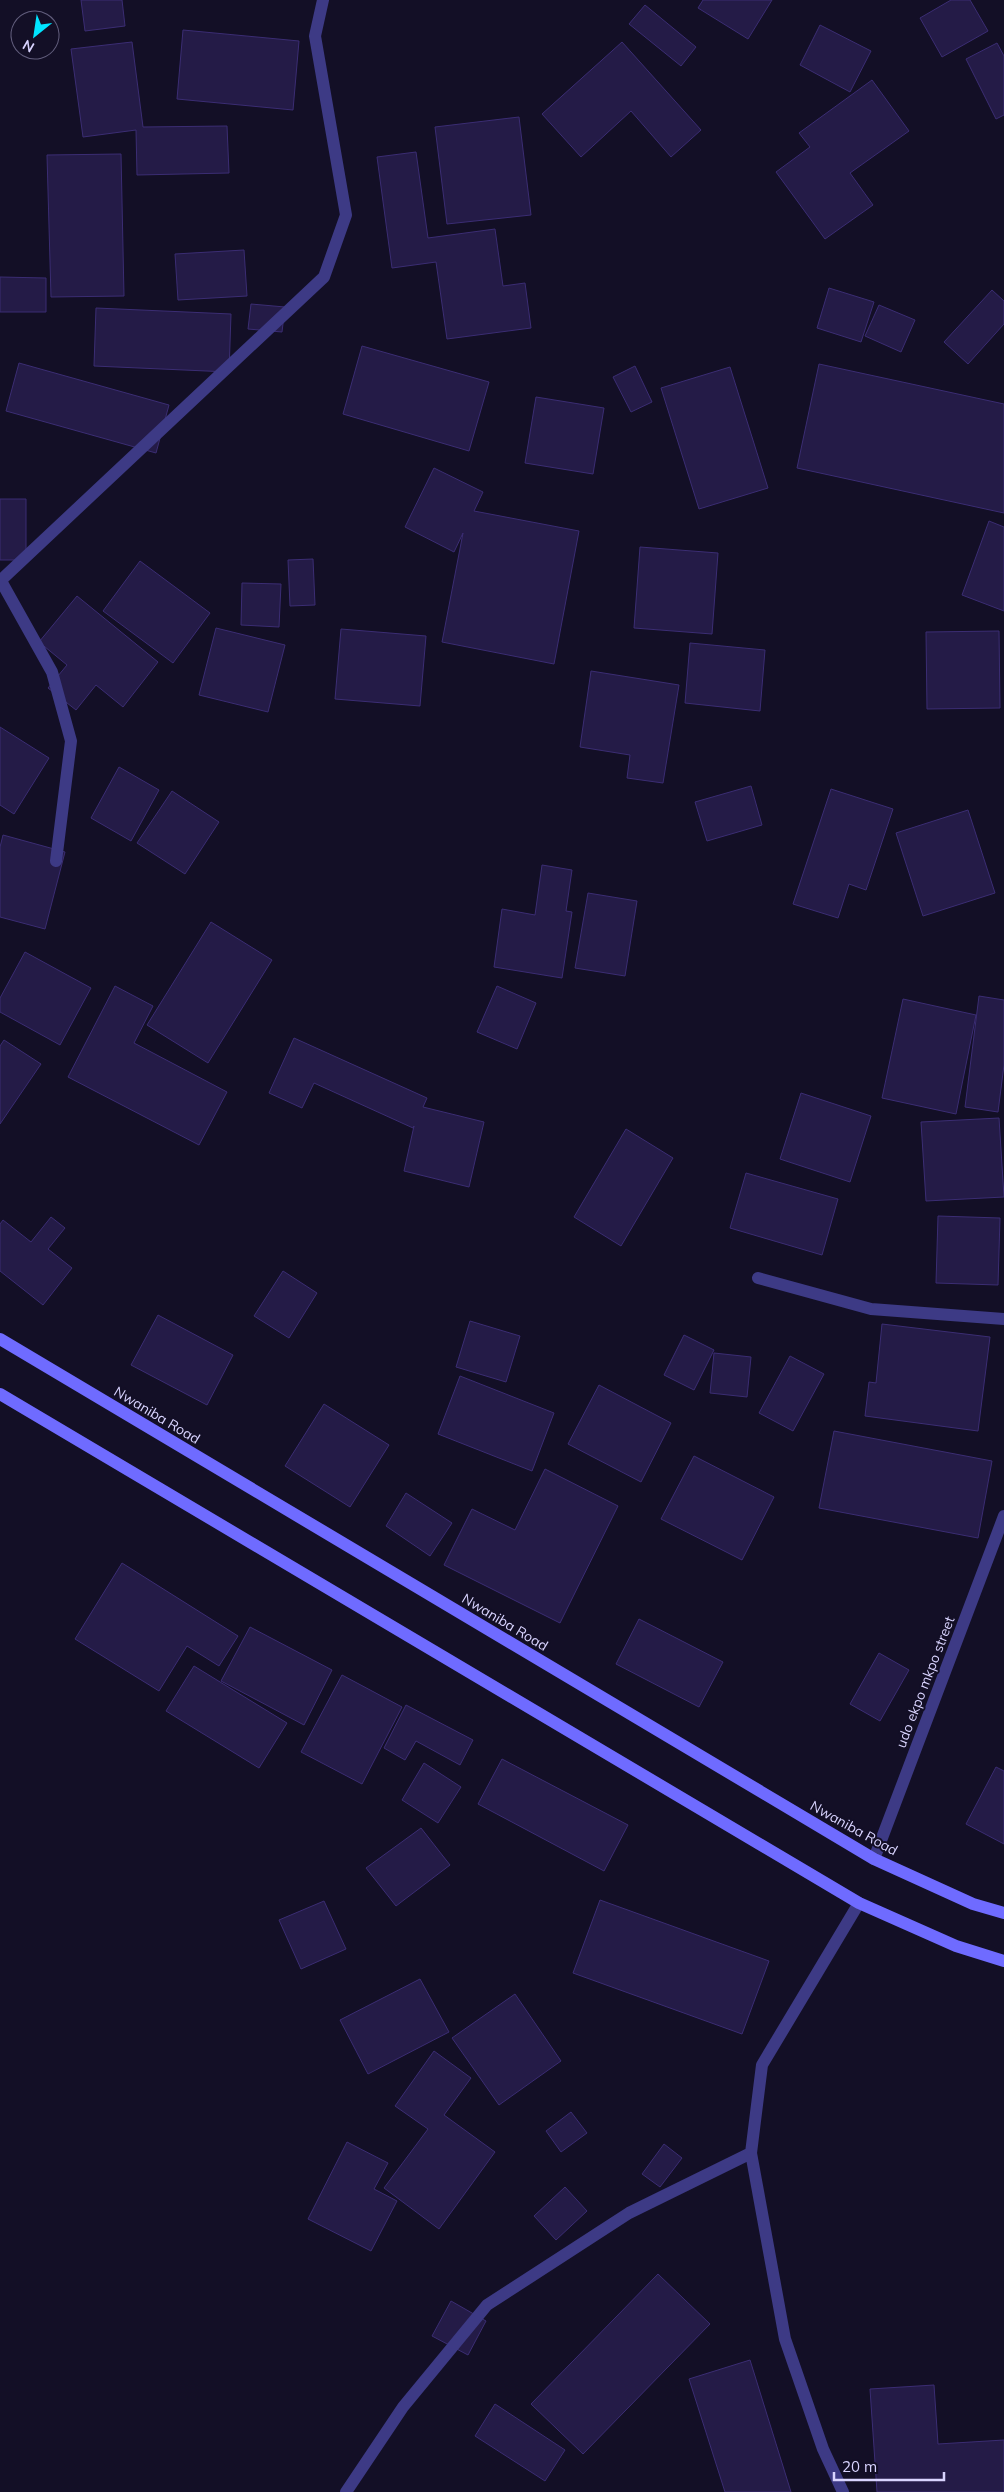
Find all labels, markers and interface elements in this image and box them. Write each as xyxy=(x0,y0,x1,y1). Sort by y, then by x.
north arrow xyxy=(10,10,60,60)
text: N xyxy=(19,36,38,57)
street label: Nwaniba Road xyxy=(111,1382,203,1448)
street label: Nwaniba Road xyxy=(459,1589,551,1655)
street label: udo ekpo mkpo street xyxy=(892,1614,958,1750)
street label: Nwaniba Road xyxy=(807,1797,901,1859)
scale bar xyxy=(834,2450,944,2482)
text: 20 m xyxy=(842,2457,877,2476)

